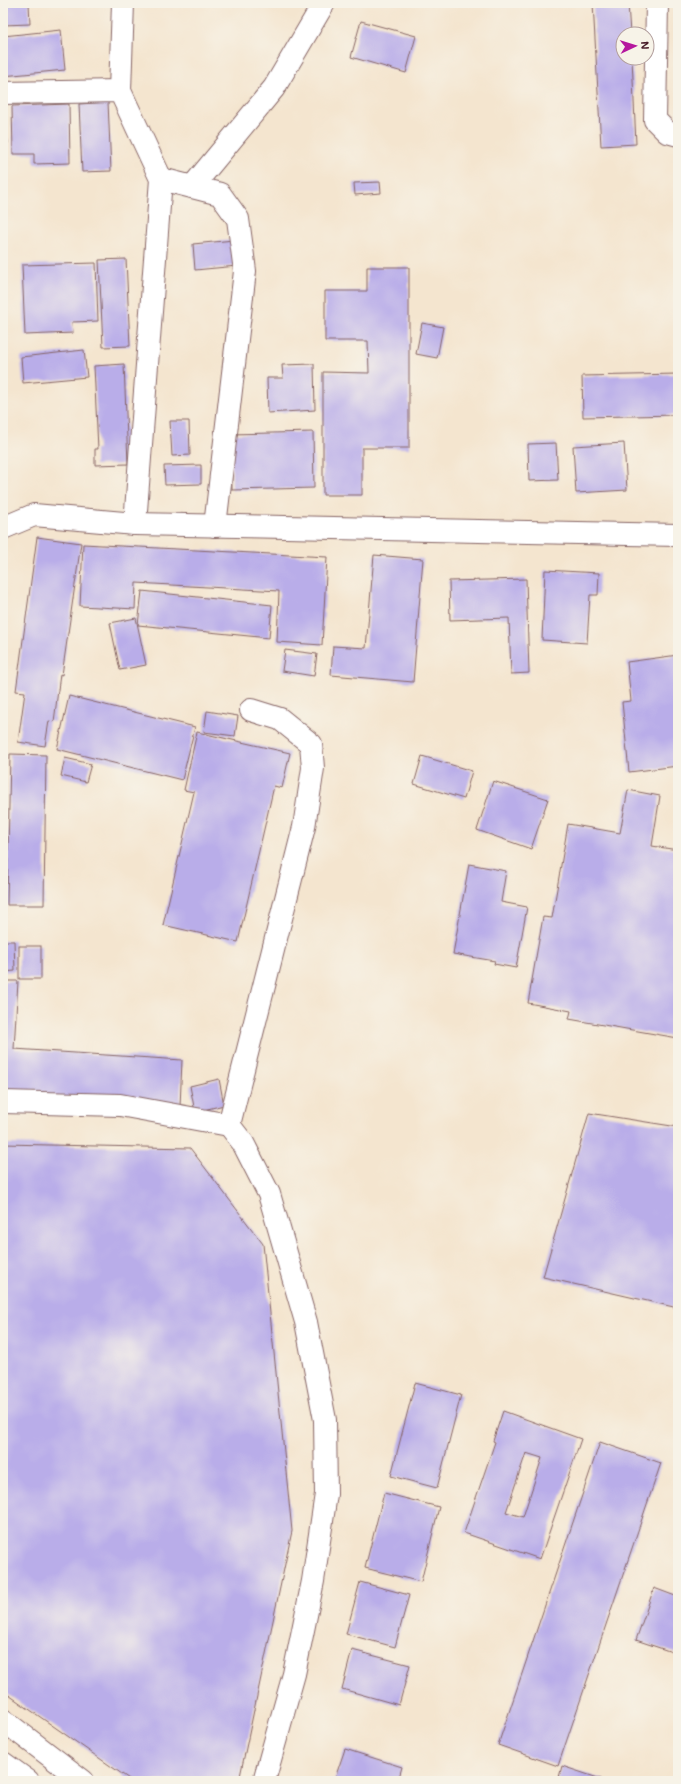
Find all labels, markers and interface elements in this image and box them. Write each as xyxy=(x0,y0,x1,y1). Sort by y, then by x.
north arrow xyxy=(615,26,655,66)
text: N xyxy=(638,41,653,50)

